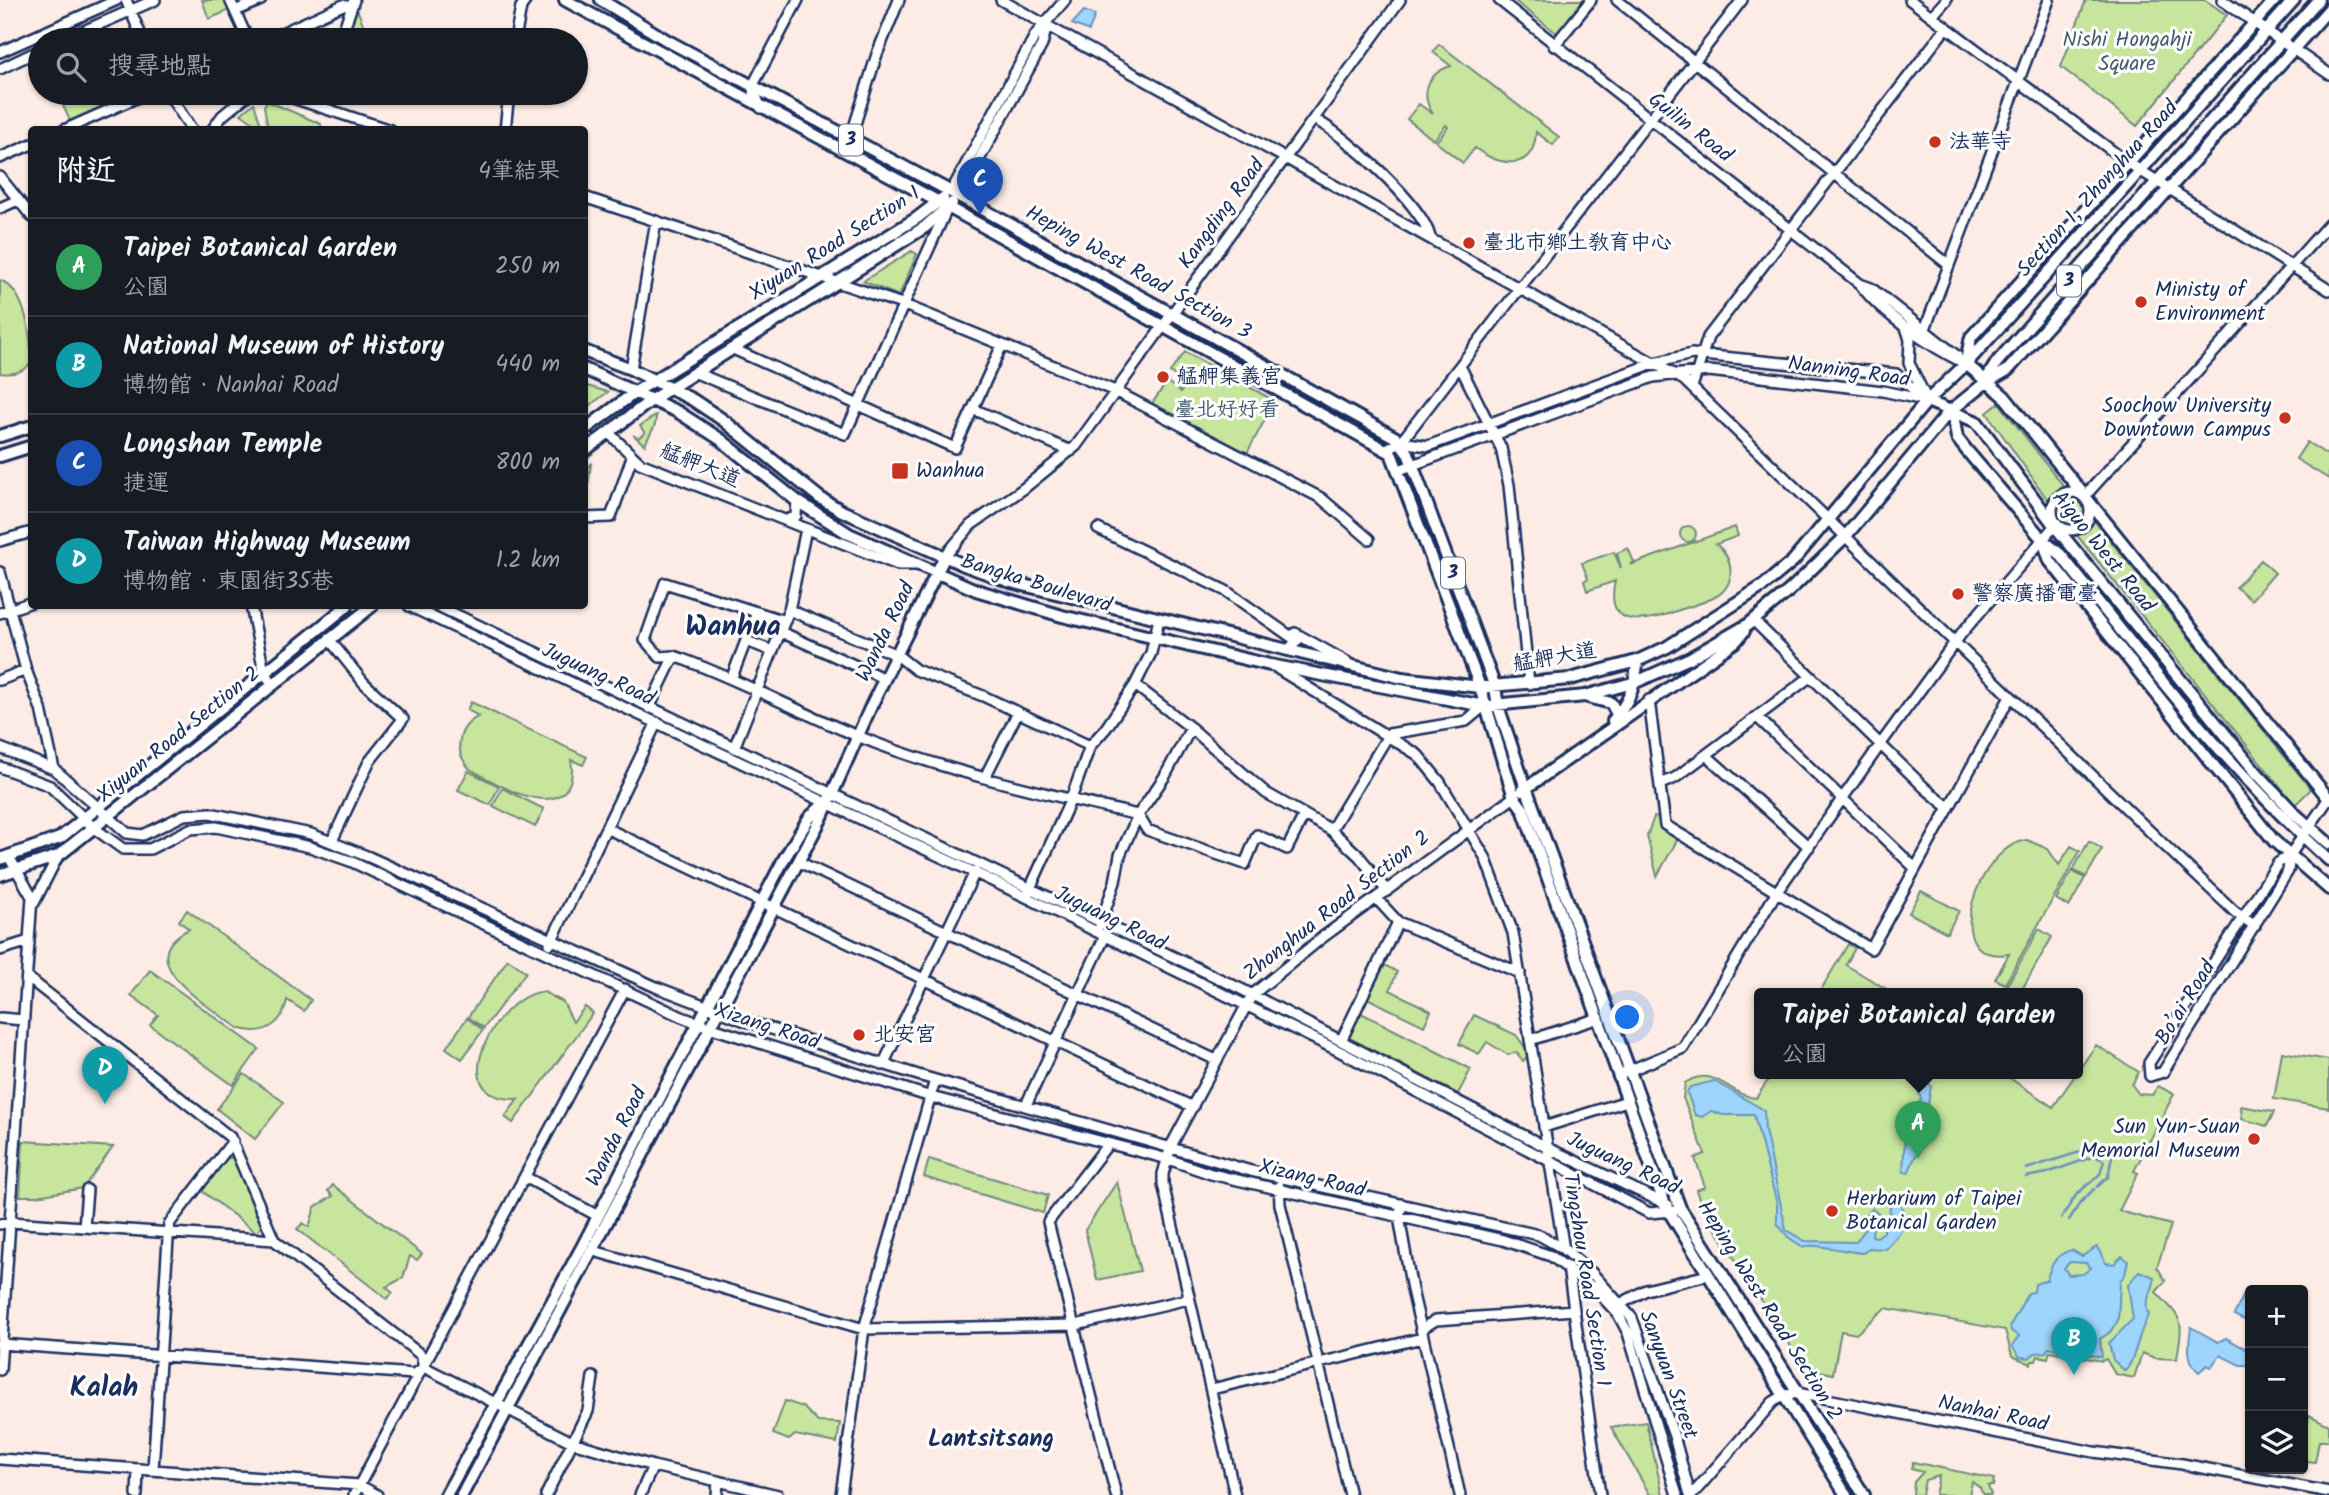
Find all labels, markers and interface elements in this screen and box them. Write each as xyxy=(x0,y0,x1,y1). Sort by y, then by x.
park label: Nishi Hongahji Square xyxy=(2062,24,2193,81)
search box xyxy=(28,28,588,105)
text: 搜尋地點 xyxy=(108,46,212,88)
icon: search xyxy=(52,48,90,86)
street label: Guilin Road xyxy=(1641,84,1740,172)
street label: Section 1, Zhonghua Road xyxy=(2009,93,2187,285)
road number: 3 xyxy=(839,124,863,156)
place label: 法華寺 xyxy=(1949,126,2012,159)
marker: 法華寺 xyxy=(1927,134,1943,150)
text: 附近 xyxy=(56,148,116,196)
street label: Kangding Road xyxy=(1170,151,1274,277)
text: 4筆結果 xyxy=(478,154,560,190)
pin: C xyxy=(957,157,1003,215)
street label: Xiyuan Road Section 1 xyxy=(743,178,927,310)
street label: Heping West Road Section 3 xyxy=(1019,197,1257,349)
place label: 臺北市鄉土教育中心 xyxy=(1483,227,1672,260)
text: Taipei Botanical Garden xyxy=(123,228,397,270)
marker: 臺北市鄉土教育中心 xyxy=(1461,235,1477,251)
text: A xyxy=(72,249,86,285)
text: 250 m xyxy=(495,249,560,285)
road number: 3 xyxy=(2057,266,2081,296)
text: 公園 xyxy=(123,270,169,306)
place label: Ministy of Environment xyxy=(2155,274,2266,331)
marker: Ministy of Environment xyxy=(2133,294,2149,310)
text: National Museum of History xyxy=(123,326,444,368)
text: B xyxy=(72,347,86,383)
text: 440 m xyxy=(496,347,560,383)
street label: Nanning Road xyxy=(1786,347,1913,397)
place label: 艋舺集義宮 xyxy=(1177,361,1282,394)
text: 博物館 · Nanhai Road xyxy=(123,368,338,404)
marker: 艋舺集義宮 xyxy=(1155,369,1171,385)
place label: Soochow University Downtown Campus xyxy=(2102,390,2271,447)
park label: 臺北好好看 xyxy=(1175,394,1280,427)
marker: Soochow University Downtown Campus xyxy=(2277,410,2293,426)
text: Longshan Temple xyxy=(123,424,322,466)
street label: 艋舺大道 xyxy=(655,435,745,497)
text: C xyxy=(72,445,86,481)
text: 800 m xyxy=(496,445,560,481)
place label: Wanhua xyxy=(916,455,985,488)
marker: Wanhua xyxy=(890,461,910,481)
text: 捷運 xyxy=(123,466,169,502)
street label: Aiguo West Road xyxy=(2043,484,2163,621)
text: Taiwan Highway Museum xyxy=(123,522,410,564)
text: D xyxy=(71,543,87,579)
text: 1.2 km xyxy=(496,543,560,579)
street label: Bangka Boulevard xyxy=(956,545,1116,623)
road number: 3 xyxy=(1441,558,1465,588)
text: 博物館 · 東園街35巷 xyxy=(123,564,333,600)
street label: Wanda Road xyxy=(847,576,925,688)
place label: 警察廣播電臺 xyxy=(1972,578,2098,611)
marker: 警察廣播電臺 xyxy=(1950,586,1966,602)
district label: Wanhua xyxy=(685,605,781,650)
street label: Juguang Road xyxy=(536,634,661,716)
street label: 艋舺大道 xyxy=(1511,634,1599,682)
street label: Xiyuan Road Section 2 xyxy=(90,658,268,812)
street label: Zhonghua Road Section 2 xyxy=(1236,822,1438,990)
street label: Juguang Road xyxy=(1048,878,1172,961)
street label: Bo’ai Road xyxy=(2147,954,2225,1052)
popup xyxy=(1754,988,2083,1079)
street label: Xizang Road xyxy=(710,994,824,1060)
text: Taipei Botanical Garden xyxy=(1781,995,2056,1037)
your location xyxy=(1610,1000,1644,1034)
place label: 北安宮 xyxy=(873,1019,936,1052)
marker: 北安宮 xyxy=(851,1027,867,1043)
text: 公園 xyxy=(1781,1037,1827,1073)
pin: D xyxy=(82,1046,128,1104)
street label: Wanda Road xyxy=(578,1081,657,1193)
pin: A xyxy=(1895,1101,1941,1159)
place label: Sun Yun-Suan Memorial Museum xyxy=(2081,1111,2240,1168)
street label: Juguang Road xyxy=(1561,1123,1686,1205)
marker: Sun Yun-Suan Memorial Museum xyxy=(2246,1131,2262,1147)
street label: Xizang Road xyxy=(1255,1151,1369,1207)
street label: Tingzhou Road Section 1 xyxy=(1553,1171,1619,1389)
place label: Herbarium of Taipei Botanical Garden xyxy=(1846,1183,2022,1240)
street label: Heping West Road Section 2 xyxy=(1688,1194,1850,1428)
marker: Herbarium of Taipei Botanical Garden xyxy=(1824,1203,1840,1219)
map controls xyxy=(2245,1285,2308,1474)
button: + xyxy=(2245,1285,2308,1348)
street label: Sanyuan Street xyxy=(1629,1306,1707,1445)
pin: B xyxy=(2051,1317,2097,1375)
button: − xyxy=(2245,1348,2308,1411)
district label: Kalah xyxy=(70,1366,138,1411)
street label: Nanhai Road xyxy=(1935,1386,2052,1442)
button: layers xyxy=(2245,1411,2308,1474)
district label: Lantsitsang xyxy=(928,1420,1054,1459)

